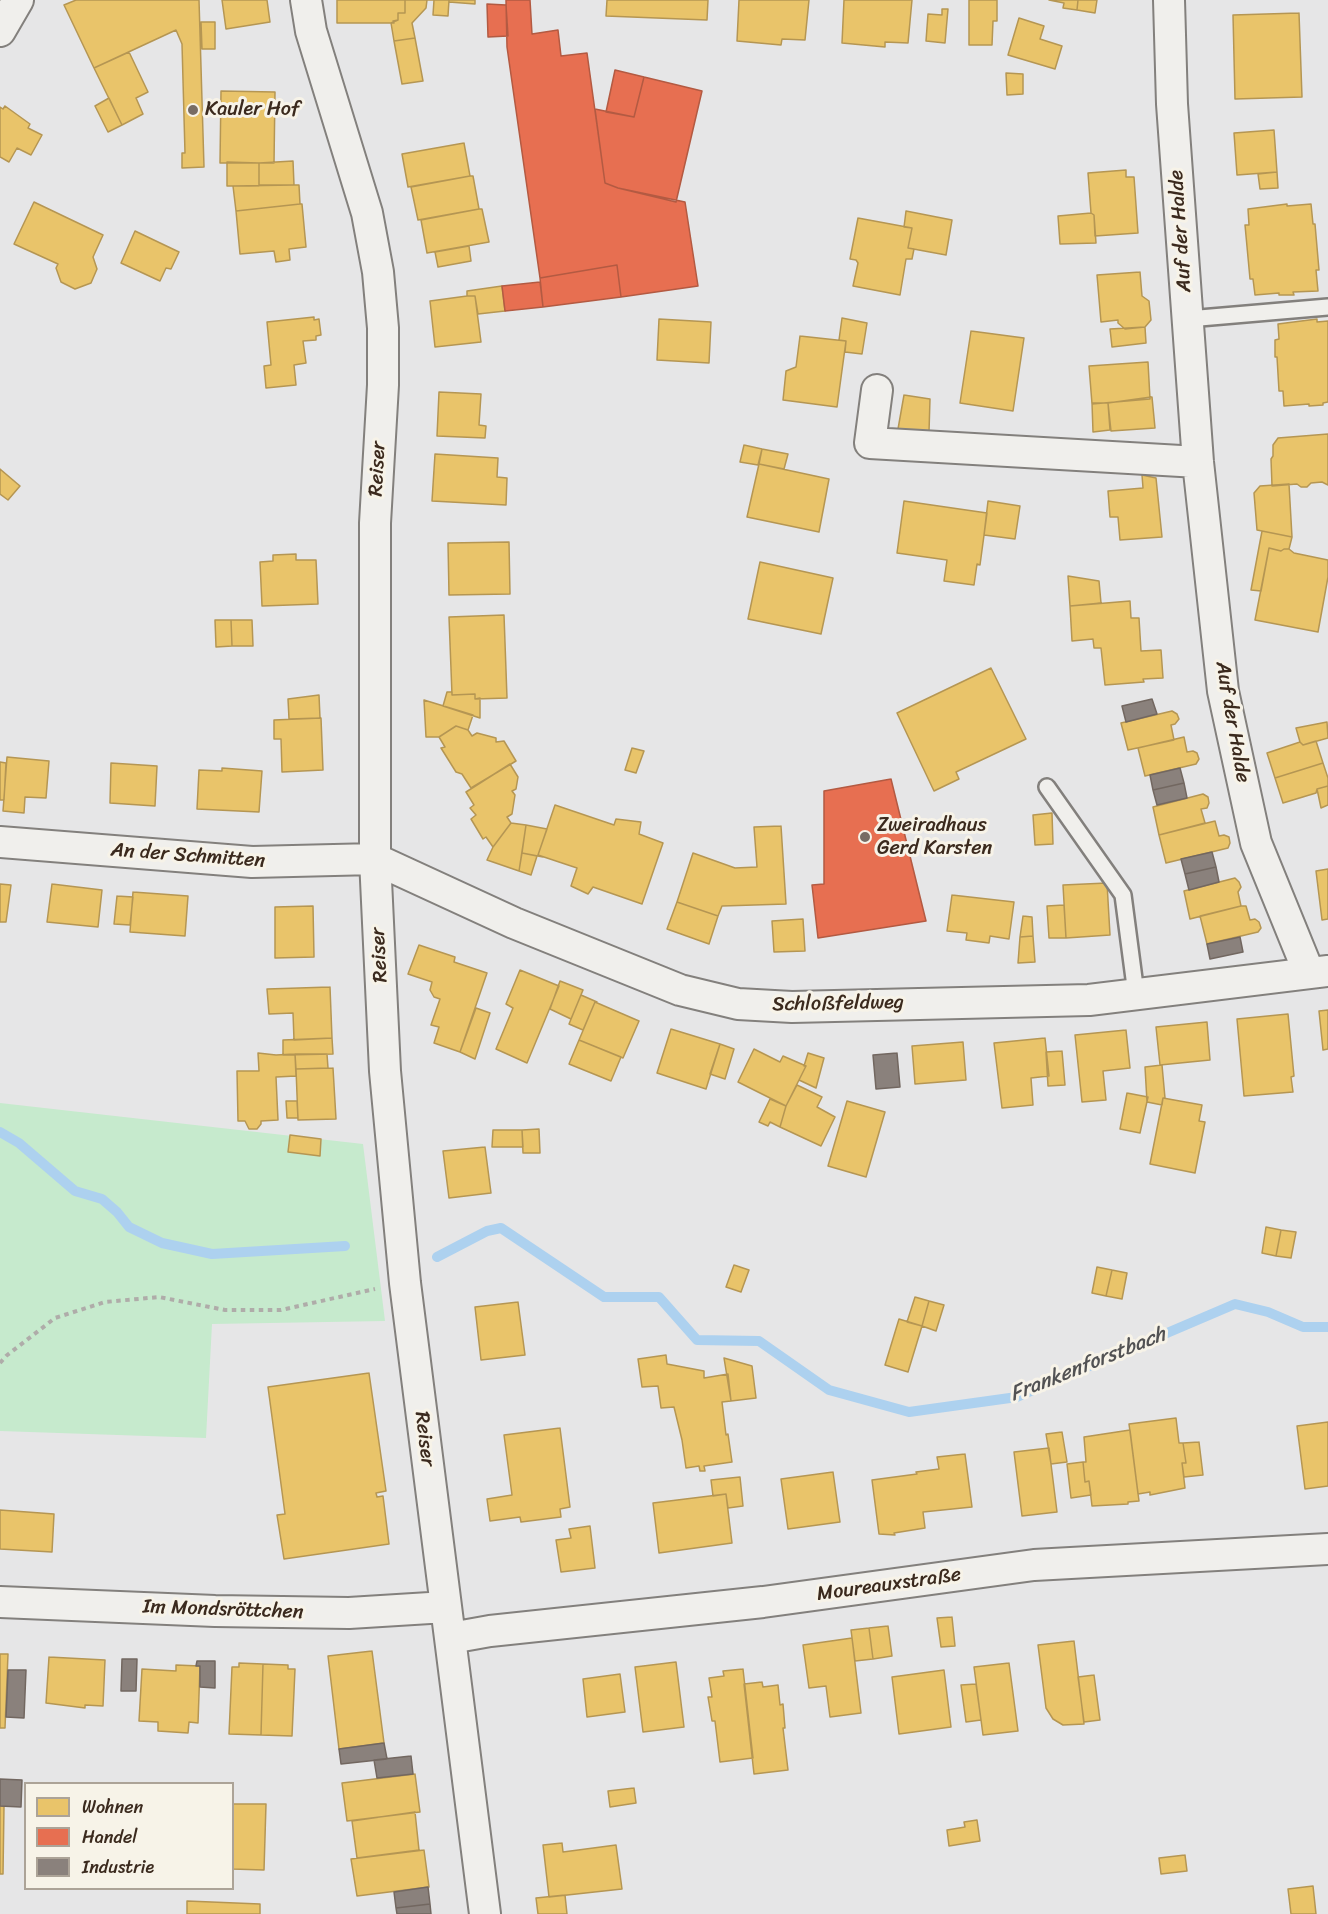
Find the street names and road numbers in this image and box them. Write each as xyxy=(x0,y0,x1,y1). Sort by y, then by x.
street label: Auf der Halde xyxy=(1165,169,1197,293)
street label: Reiser xyxy=(365,441,391,497)
street label: Auf der Halde xyxy=(1210,659,1254,785)
street label: An der Schmitten xyxy=(110,839,266,873)
street label: Reiser xyxy=(367,927,393,983)
street label: Schloßfeldweg xyxy=(772,991,904,1017)
street label: Reiser xyxy=(409,1410,439,1468)
street label: Moureauxstraße xyxy=(815,1563,963,1607)
street label: Im Mondsröttchen xyxy=(142,1595,304,1625)

